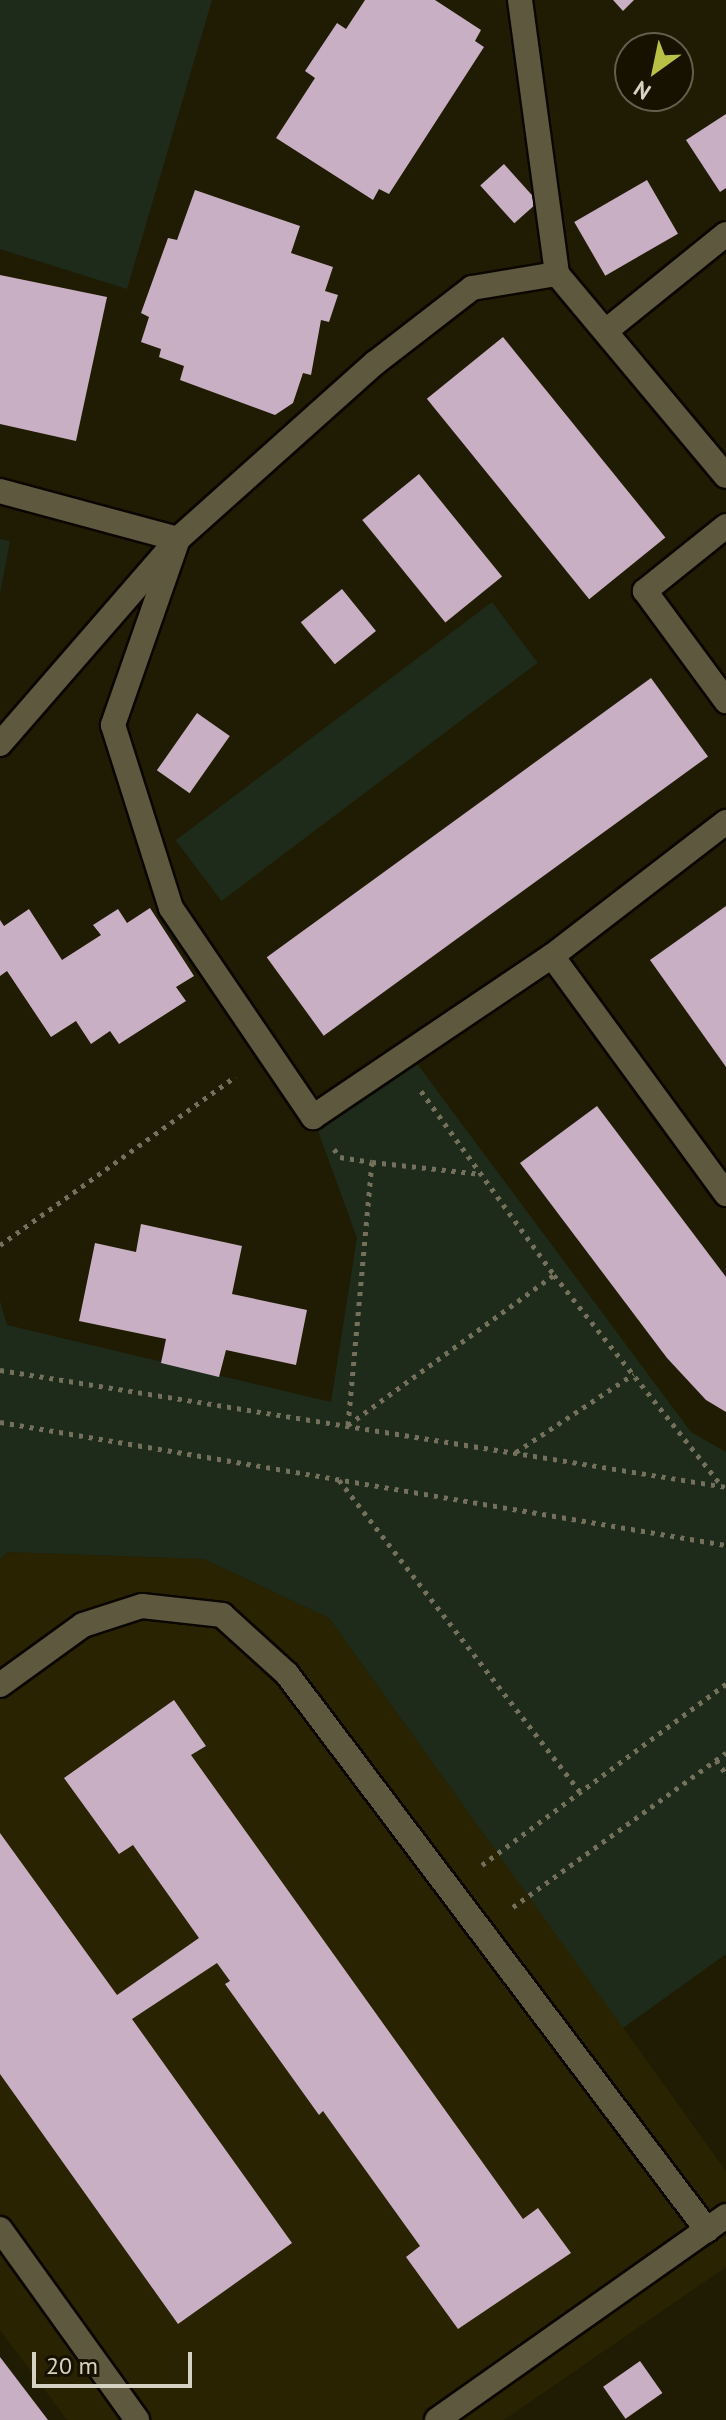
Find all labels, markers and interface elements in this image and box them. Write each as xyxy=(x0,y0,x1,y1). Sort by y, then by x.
north arrow xyxy=(614,32,694,112)
text: N xyxy=(628,75,656,106)
scale bar xyxy=(36,2336,196,2386)
text: 20 m xyxy=(46,2350,98,2381)

